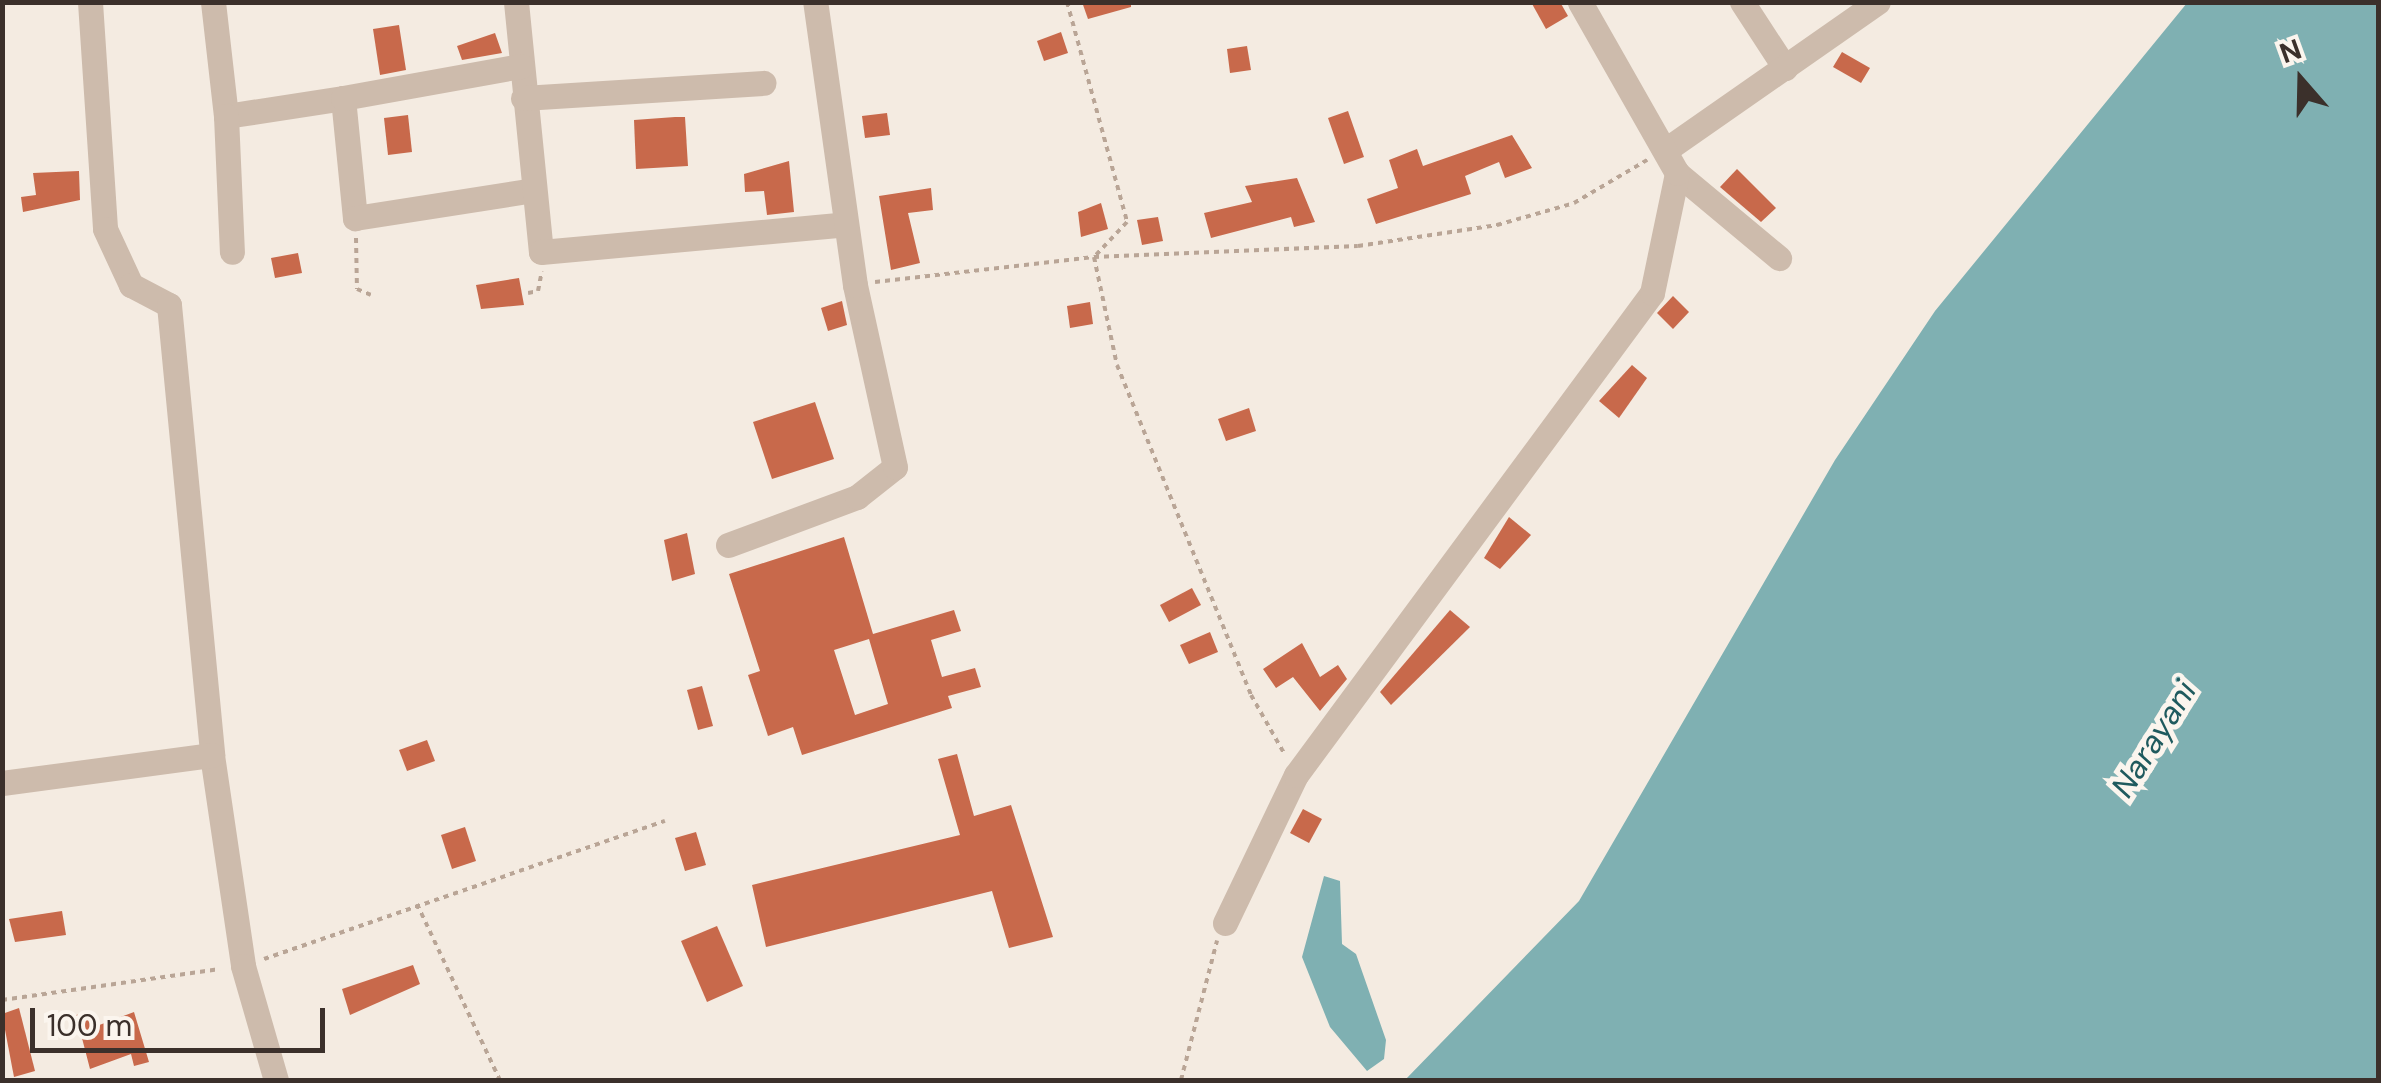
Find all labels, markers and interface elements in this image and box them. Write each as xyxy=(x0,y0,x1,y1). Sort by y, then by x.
north arrow xyxy=(2251,30,2351,130)
text: N xyxy=(2275,30,2306,72)
water label: Narayani xyxy=(2103,674,2205,804)
scale bar xyxy=(35,988,330,1050)
text: 100 m xyxy=(47,1006,132,1045)

